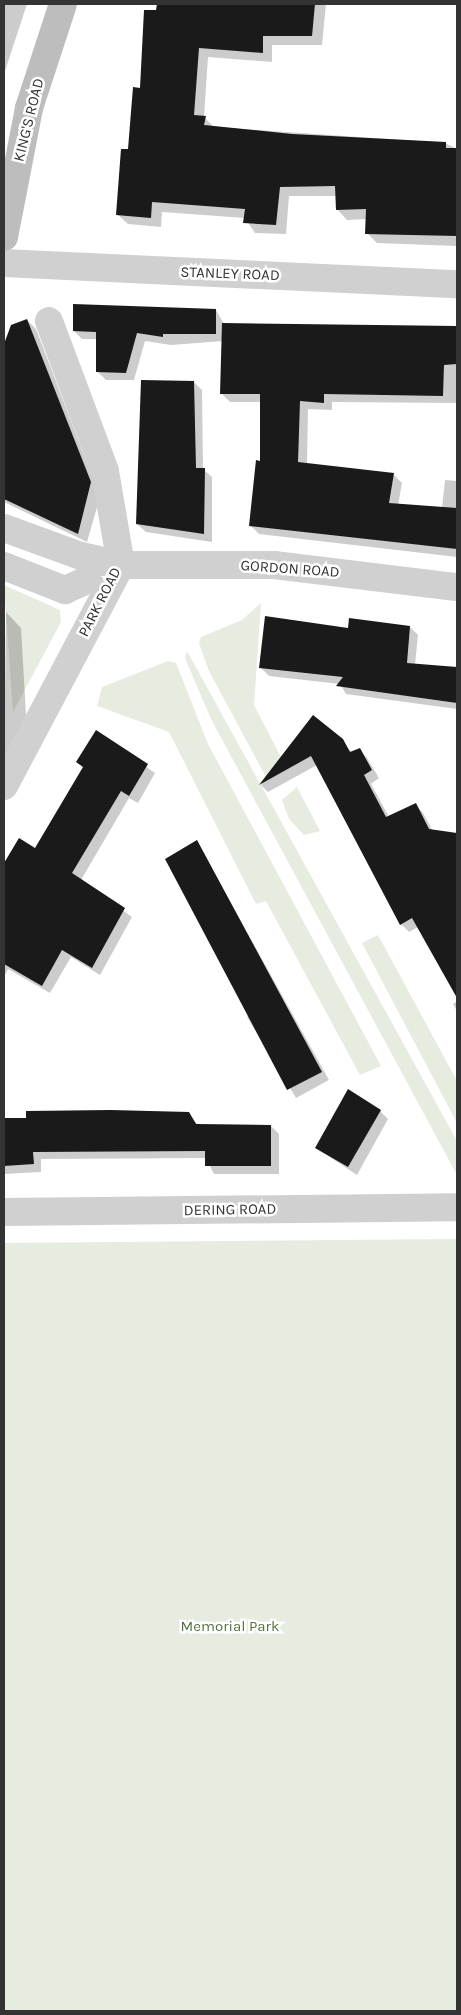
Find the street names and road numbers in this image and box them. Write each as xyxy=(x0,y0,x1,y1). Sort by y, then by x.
street label: KING'S ROAD xyxy=(10,76,48,164)
street label: STANLEY ROAD xyxy=(180,263,280,285)
street label: GORDON ROAD xyxy=(240,557,340,581)
street label: PARK ROAD xyxy=(75,564,125,640)
street label: DERING ROAD xyxy=(184,1200,276,1220)

